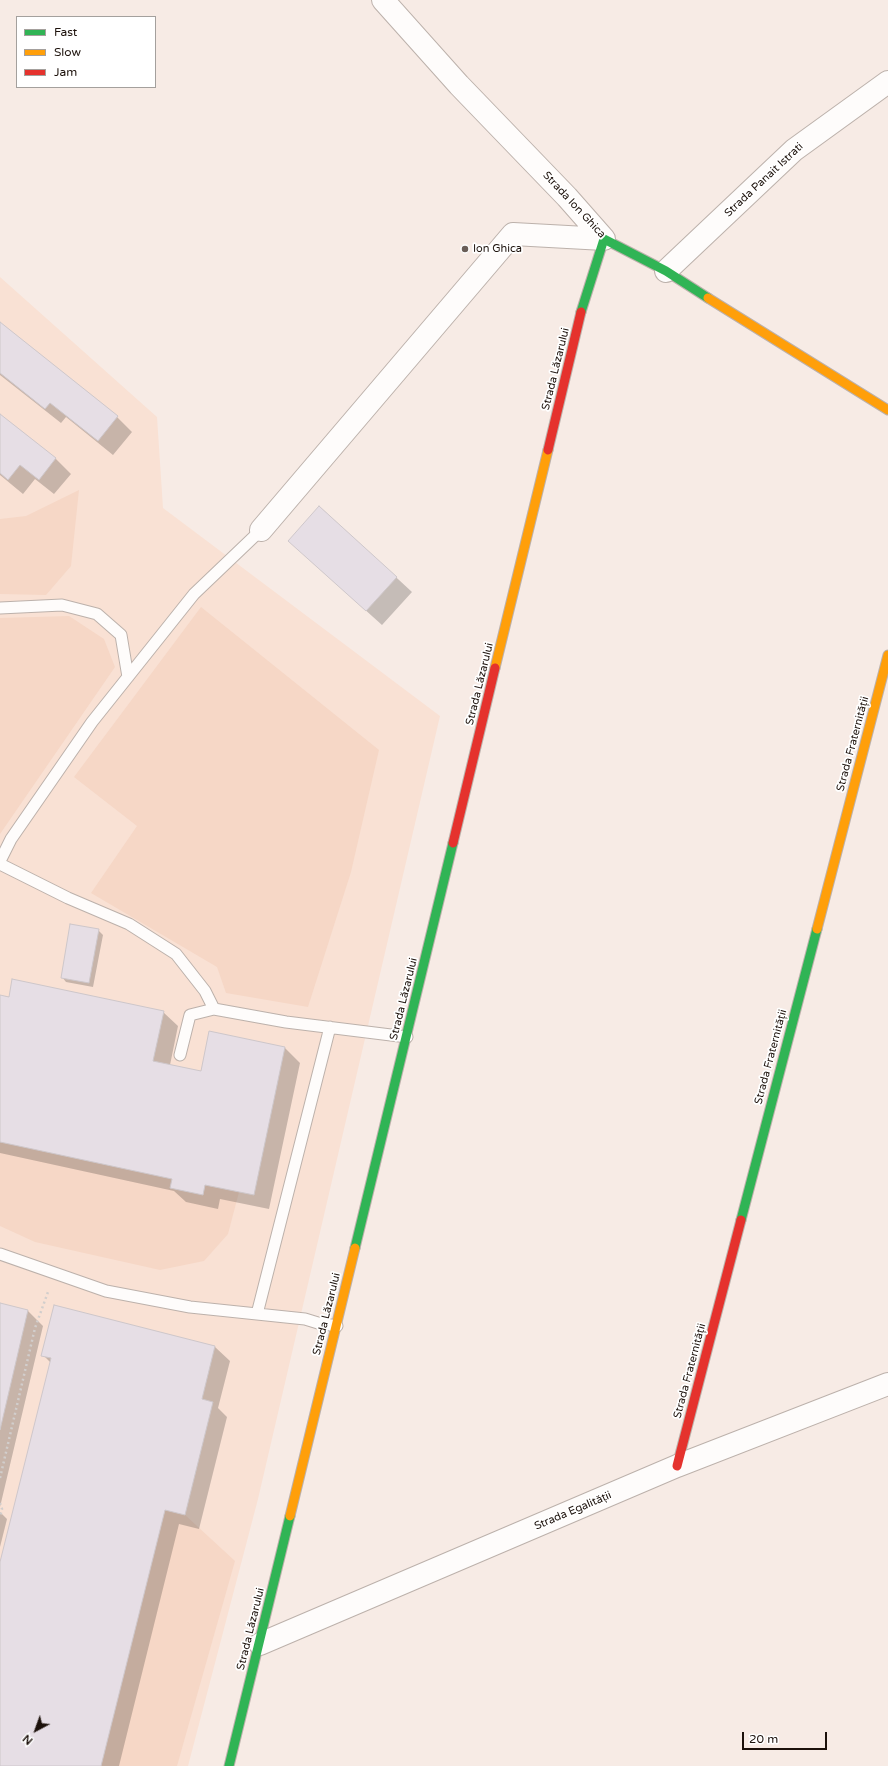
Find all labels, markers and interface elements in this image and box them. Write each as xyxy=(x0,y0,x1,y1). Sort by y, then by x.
legend xyxy=(16,16,156,88)
text: Fast xyxy=(54,25,77,39)
text: Slow xyxy=(54,45,81,59)
text: Jam xyxy=(54,65,77,79)
street label: Strada Panait Istrati xyxy=(722,140,806,220)
street label: Strada Ion Ghica xyxy=(540,169,608,241)
place label: Ion Ghica xyxy=(473,242,522,256)
marker: Ion Ghica xyxy=(460,244,470,254)
street label: Strada Lăzarului xyxy=(539,326,573,412)
street label: Strada Lăzarului xyxy=(463,641,497,727)
street label: Strada Fraternității xyxy=(834,695,872,793)
street label: Strada Lăzarului xyxy=(387,956,421,1042)
street label: Strada Fraternității xyxy=(752,1008,790,1106)
street label: Strada Lăzarului xyxy=(310,1271,344,1357)
street label: Strada Fraternității xyxy=(671,1322,709,1420)
street label: Strada Egalității xyxy=(532,1489,614,1533)
street label: Strada Lăzarului xyxy=(234,1586,268,1672)
north arrow xyxy=(16,1710,56,1750)
scale bar xyxy=(744,1724,829,1750)
text: N xyxy=(20,1732,35,1747)
text: 20 m xyxy=(749,1732,778,1746)

